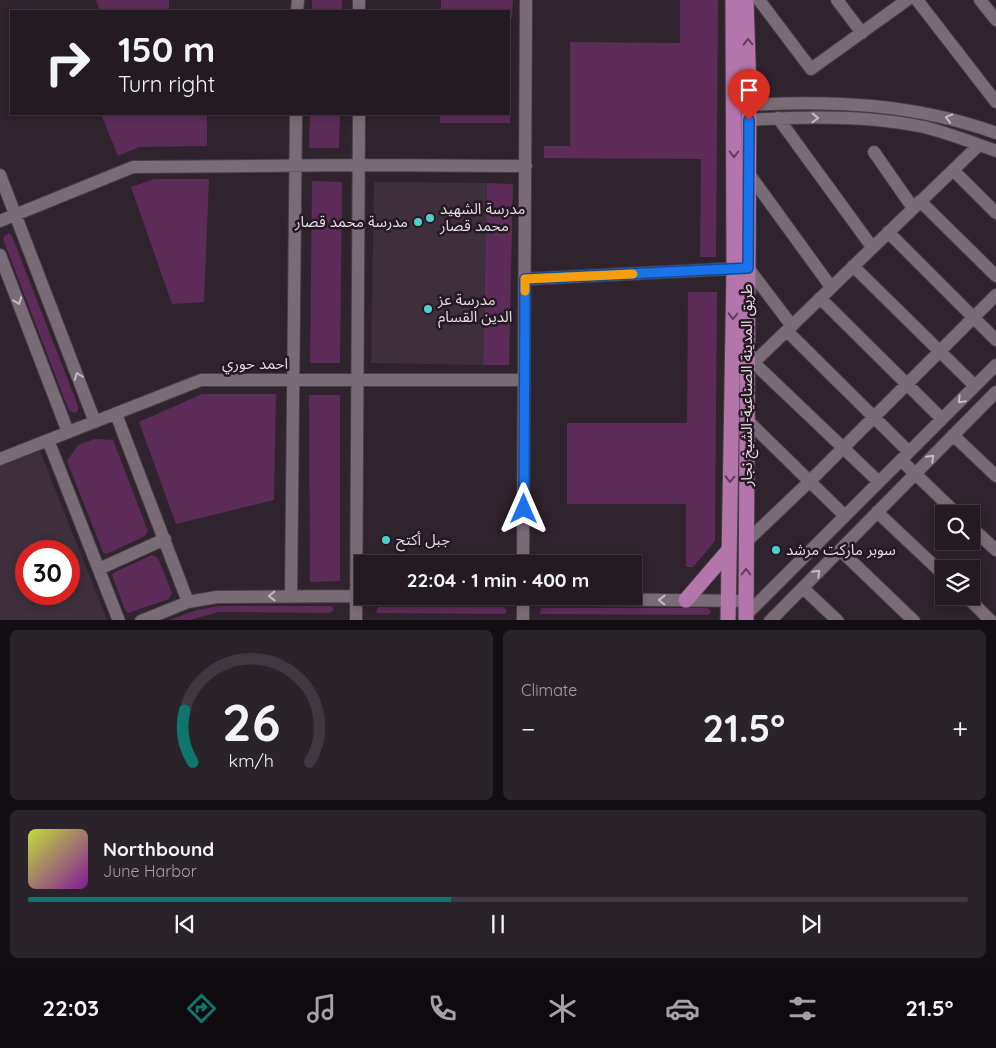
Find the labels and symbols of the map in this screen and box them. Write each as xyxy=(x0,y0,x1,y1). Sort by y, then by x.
one-way arrow xyxy=(743,38,753,46)
pin xyxy=(728,69,770,120)
one-way arrow xyxy=(812,113,820,124)
one-way arrow xyxy=(946,114,954,124)
one-way arrow xyxy=(729,150,739,158)
place label: مدرسة الشهيد محمد قصار xyxy=(439,199,525,235)
place label: مدرسة محمد قصار xyxy=(294,212,408,231)
marker: مدرسة الشهيد محمد قصار xyxy=(424,212,436,224)
marker: مدرسة محمد قصار xyxy=(412,216,424,228)
street label: طريق المدينة الصناعية-الشيخ نجار xyxy=(737,284,759,487)
place label: مدرسة عز الدين القسام xyxy=(437,290,512,328)
one-way arrow xyxy=(11,296,22,305)
marker: مدرسة عز الدين القسام xyxy=(422,303,434,315)
one-way arrow xyxy=(728,312,738,320)
street label: احمد حوري xyxy=(222,354,288,375)
one-way arrow xyxy=(74,372,84,381)
one-way arrow xyxy=(958,394,967,403)
one-way arrow xyxy=(925,455,934,464)
one-way arrow xyxy=(725,475,736,483)
position arrow xyxy=(497,482,549,534)
place label: جبل أكتح xyxy=(396,530,450,552)
marker: جبل أكتح xyxy=(380,534,392,546)
speed limit sign: 30 xyxy=(15,540,80,605)
place label: سوبر ماركت مرشد xyxy=(786,540,896,559)
marker: سوبر ماركت مرشد xyxy=(770,544,782,556)
one-way arrow xyxy=(741,568,751,576)
one-way arrow xyxy=(811,570,820,579)
one-way arrow xyxy=(268,591,276,601)
one-way arrow xyxy=(658,595,666,605)

